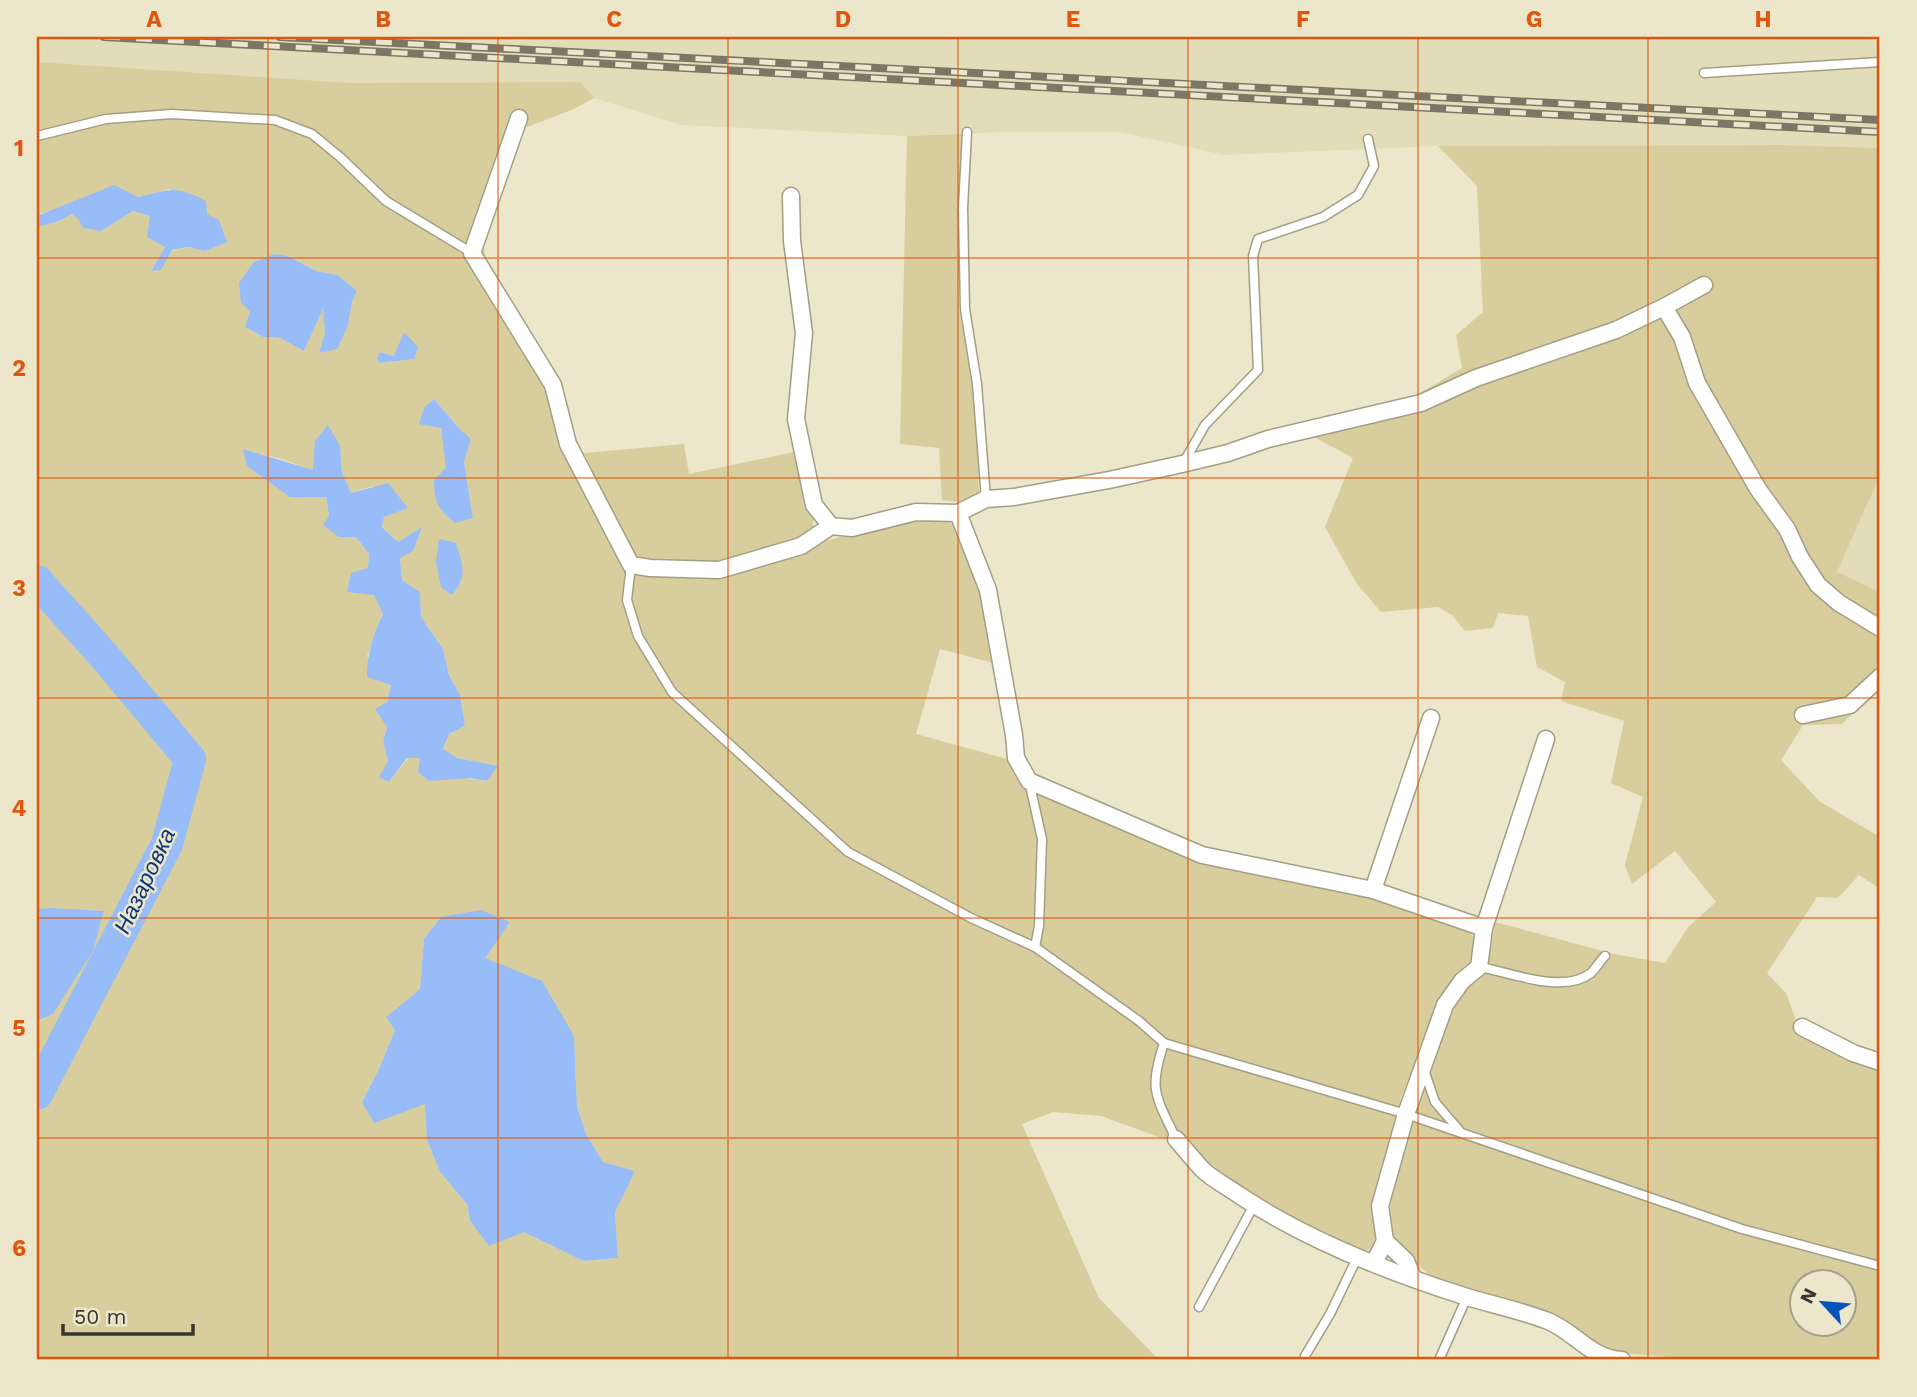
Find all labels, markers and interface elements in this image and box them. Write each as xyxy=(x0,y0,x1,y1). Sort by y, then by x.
text: A xyxy=(146,6,162,33)
text: B xyxy=(375,6,391,33)
text: C xyxy=(606,6,622,33)
text: D xyxy=(835,6,851,33)
text: E xyxy=(1066,6,1080,33)
text: F xyxy=(1296,6,1310,33)
text: G xyxy=(1526,6,1542,33)
text: H xyxy=(1754,6,1772,33)
text: 1 xyxy=(14,135,24,162)
text: 2 xyxy=(12,355,26,382)
text: 3 xyxy=(12,575,26,602)
text: 4 xyxy=(12,795,27,822)
water label: Назаровка xyxy=(109,824,181,938)
text: 5 xyxy=(12,1015,26,1042)
text: 6 xyxy=(12,1235,26,1262)
north arrow xyxy=(1787,1268,1857,1338)
text: N xyxy=(1795,1284,1822,1307)
scale bar xyxy=(63,1292,192,1336)
text: 50 m xyxy=(74,1304,126,1329)

